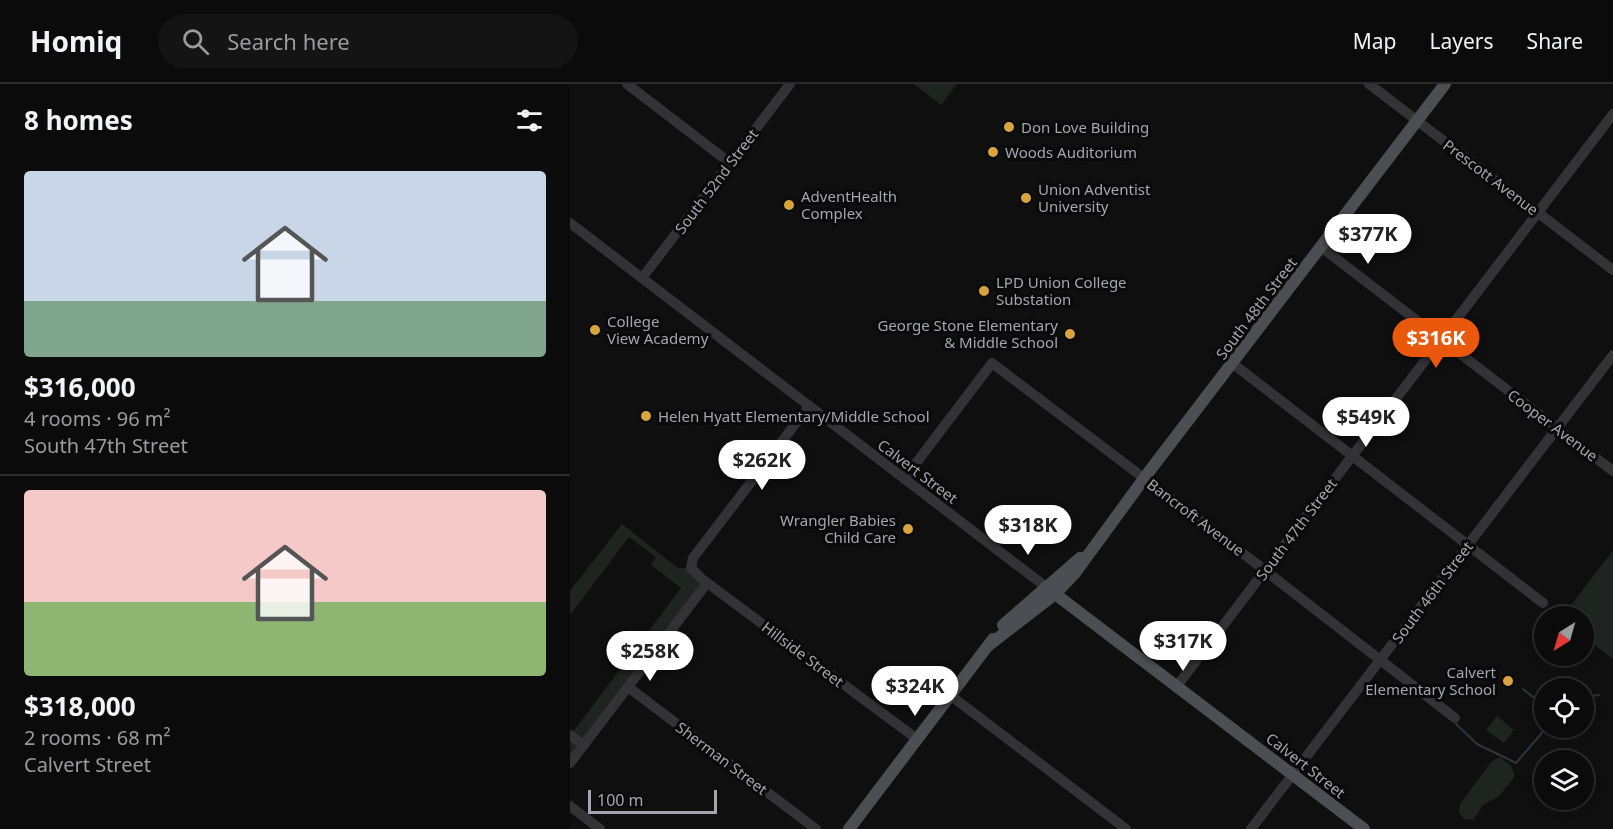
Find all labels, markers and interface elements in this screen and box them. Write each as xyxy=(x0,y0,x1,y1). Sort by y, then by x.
search box xyxy=(158,14,578,68)
text: Homiq xyxy=(30,22,122,60)
icon: search xyxy=(179,25,212,58)
text: Search here xyxy=(227,26,350,56)
text: Map xyxy=(1353,27,1397,55)
text: Layers xyxy=(1430,27,1494,55)
text: Share xyxy=(1527,27,1583,55)
text: 8 homes xyxy=(24,102,133,138)
icon: filters xyxy=(513,104,546,137)
place label: Don Love Building xyxy=(1021,117,1149,137)
marker: Don Love Building xyxy=(1002,120,1016,134)
street label: South 52nd Street xyxy=(670,124,762,238)
street label: Prescott Avenue xyxy=(1439,135,1543,219)
place label: Woods Auditorium xyxy=(1005,142,1137,162)
marker: Woods Auditorium xyxy=(986,145,1000,159)
place label: Union Adventist University xyxy=(1038,179,1151,216)
place label: AdventHealth Complex xyxy=(801,186,897,223)
marker: Union Adventist University xyxy=(1019,191,1033,205)
marker: AdventHealth Complex xyxy=(782,198,796,212)
icon: home xyxy=(231,210,339,318)
pin: $377K xyxy=(1326,214,1410,265)
text: $377K xyxy=(1338,220,1398,247)
street label: South 48th Street xyxy=(1211,252,1301,363)
place label: LPD Union College Substation xyxy=(996,272,1127,309)
marker: LPD Union College Substation xyxy=(977,284,991,298)
place label: College View Academy xyxy=(607,311,709,348)
place label: George Stone Elementary & Middle School xyxy=(877,315,1058,352)
pin: $316K xyxy=(1394,318,1478,369)
marker: College View Academy xyxy=(588,323,602,337)
text: $316K xyxy=(1406,324,1466,351)
marker: George Stone Elementary & Middle School xyxy=(1063,327,1077,341)
text: $316,000 xyxy=(24,369,136,405)
street label: Cooper Avenue xyxy=(1504,384,1602,466)
pin: $549K xyxy=(1324,397,1408,448)
text: $549K xyxy=(1336,403,1396,430)
text: 4 rooms · 96 m² xyxy=(24,405,171,432)
place label: Helen Hyatt Elementary/Middle School xyxy=(658,406,930,426)
marker: Helen Hyatt Elementary/Middle School xyxy=(639,409,653,423)
text: South 47th Street xyxy=(24,432,188,459)
street label: Calvert Street xyxy=(874,434,963,508)
pin: $262K xyxy=(720,440,804,491)
text: $262K xyxy=(732,446,792,473)
street label: South 47th Street xyxy=(1251,473,1341,584)
street label: Bancroft Avenue xyxy=(1143,474,1249,560)
pin: $318K xyxy=(986,505,1070,556)
place label: Wrangler Babies Child Care xyxy=(780,510,896,547)
text: $318K xyxy=(998,511,1058,538)
marker: Wrangler Babies Child Care xyxy=(901,522,915,536)
icon: home xyxy=(231,529,339,637)
street label: South 46th Street xyxy=(1387,536,1477,647)
north arrow xyxy=(1534,606,1594,666)
map controls xyxy=(1534,606,1594,810)
street label: Hillside Street xyxy=(758,617,848,692)
pin: $317K xyxy=(1141,621,1225,672)
text: $317K xyxy=(1153,627,1213,654)
pin: $258K xyxy=(608,631,692,682)
text: $258K xyxy=(620,637,680,664)
place label: Calvert Elementary School xyxy=(1365,662,1497,699)
pin: $324K xyxy=(873,666,957,717)
text: $324K xyxy=(885,672,945,699)
marker: Calvert Elementary School xyxy=(1501,674,1515,688)
button: locate xyxy=(1534,678,1594,738)
text: $318,000 xyxy=(24,688,136,724)
street label: Sherman Street xyxy=(672,717,772,799)
text: 2 rooms · 68 m² xyxy=(24,724,171,751)
street label: Calvert Street xyxy=(1262,728,1350,803)
button: layers xyxy=(1534,750,1594,810)
text: Calvert Street xyxy=(24,751,151,778)
scale bar xyxy=(588,787,717,814)
text: 100 m xyxy=(597,789,644,811)

